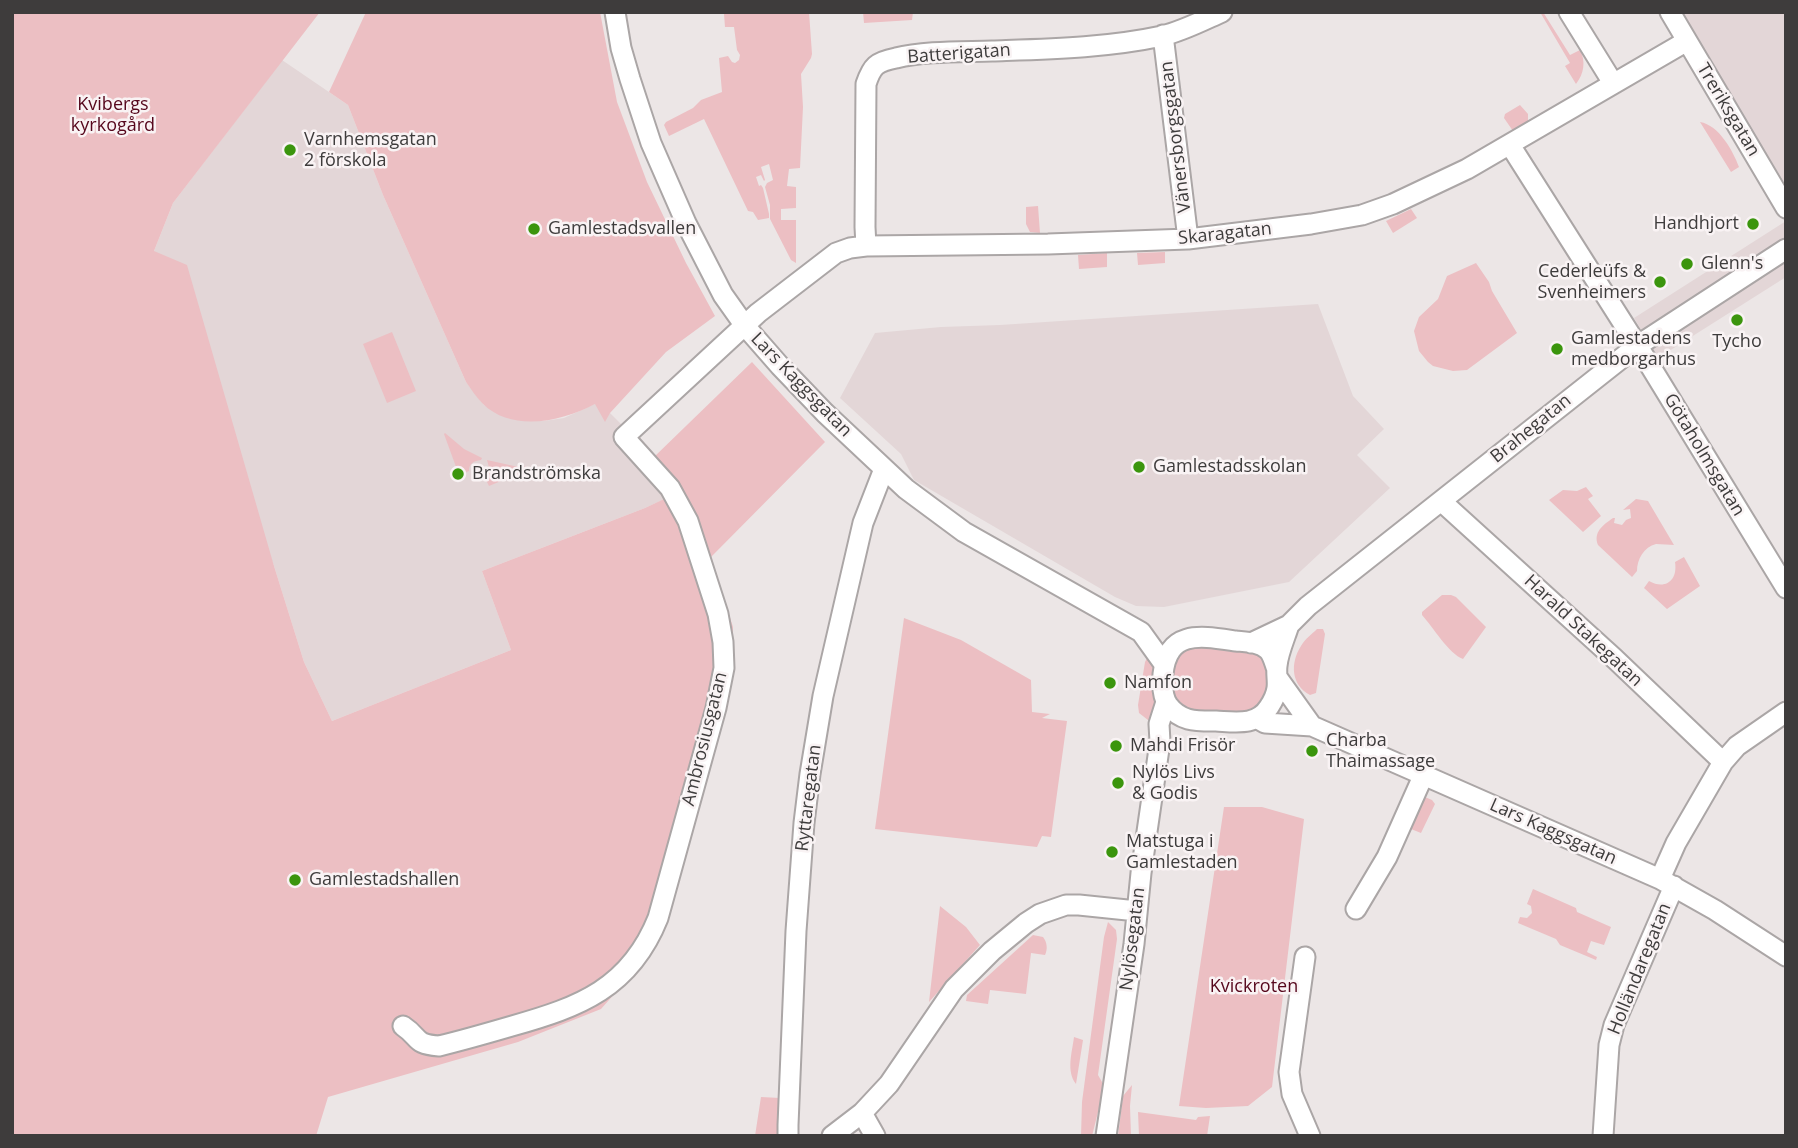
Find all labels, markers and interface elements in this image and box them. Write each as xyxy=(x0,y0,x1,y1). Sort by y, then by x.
street label: Batterigatan xyxy=(907,40,1011,68)
street label: Vänersborgsgatan xyxy=(1156,60,1196,214)
street label: Treriksgatan xyxy=(1692,60,1764,160)
park label: Kvibergs kyrkogård xyxy=(71,94,155,136)
place label: Varnhemsgatan 2 förskola xyxy=(304,129,437,172)
marker: Varnhemsgatan 2 förskola xyxy=(282,142,298,158)
place label: Handhjort xyxy=(1653,213,1739,235)
marker: Handhjort xyxy=(1745,216,1761,232)
place label: Gamlestadsvallen xyxy=(548,218,696,240)
street label: Skaragatan xyxy=(1177,218,1273,250)
marker: Gamlestadsvallen xyxy=(526,221,542,237)
place label: Glenn's xyxy=(1701,253,1763,275)
marker: Glenn's xyxy=(1679,256,1695,272)
place label: Cederleüfs & Svenheimers xyxy=(1538,261,1646,304)
marker: Cederleüfs & Svenheimers xyxy=(1652,274,1668,290)
marker: Tycho xyxy=(1729,312,1745,328)
street label: Lars Kaggsgatan xyxy=(746,328,856,442)
place label: Gamlestadens medborgarhus xyxy=(1571,328,1696,370)
place label: Tycho xyxy=(1712,331,1762,353)
marker: Gamlestadens medborgarhus xyxy=(1549,341,1565,357)
street label: Brahegatan xyxy=(1486,390,1576,468)
street label: Götaholmsgatan xyxy=(1659,390,1749,520)
place label: Gamlestadsskolan xyxy=(1153,456,1306,478)
marker: Gamlestadsskolan xyxy=(1131,459,1147,475)
place label: Brandströmska xyxy=(472,463,601,485)
marker: Brandströmska xyxy=(450,466,466,482)
street label: Harald Stakegatan xyxy=(1519,571,1647,691)
street label: Ambrosiusgatan xyxy=(678,670,732,808)
place label: Namfon xyxy=(1124,672,1192,694)
marker: Namfon xyxy=(1102,675,1118,691)
place label: Charba Thaimassage xyxy=(1326,730,1435,772)
place label: Mahdi Frisör xyxy=(1130,735,1235,757)
marker: Mahdi Frisör xyxy=(1108,738,1124,754)
street label: Ryttaregatan xyxy=(792,743,826,853)
marker: Charba Thaimassage xyxy=(1304,743,1320,759)
place label: Nylös Livs & Godis xyxy=(1132,762,1215,804)
marker: Nylös Livs & Godis xyxy=(1110,775,1126,791)
street label: Lars Kaggsgatan xyxy=(1486,794,1620,870)
place label: Matstuga i Gamlestaden xyxy=(1126,831,1238,874)
marker: Matstuga i Gamlestaden xyxy=(1104,844,1120,860)
place label: Gamlestadshallen xyxy=(309,869,459,891)
marker: Gamlestadshallen xyxy=(287,872,303,888)
street label: Nylösegatan xyxy=(1116,886,1150,992)
street label: Holländaregatan xyxy=(1604,900,1676,1038)
park label: Kvickroten xyxy=(1210,976,1298,998)

